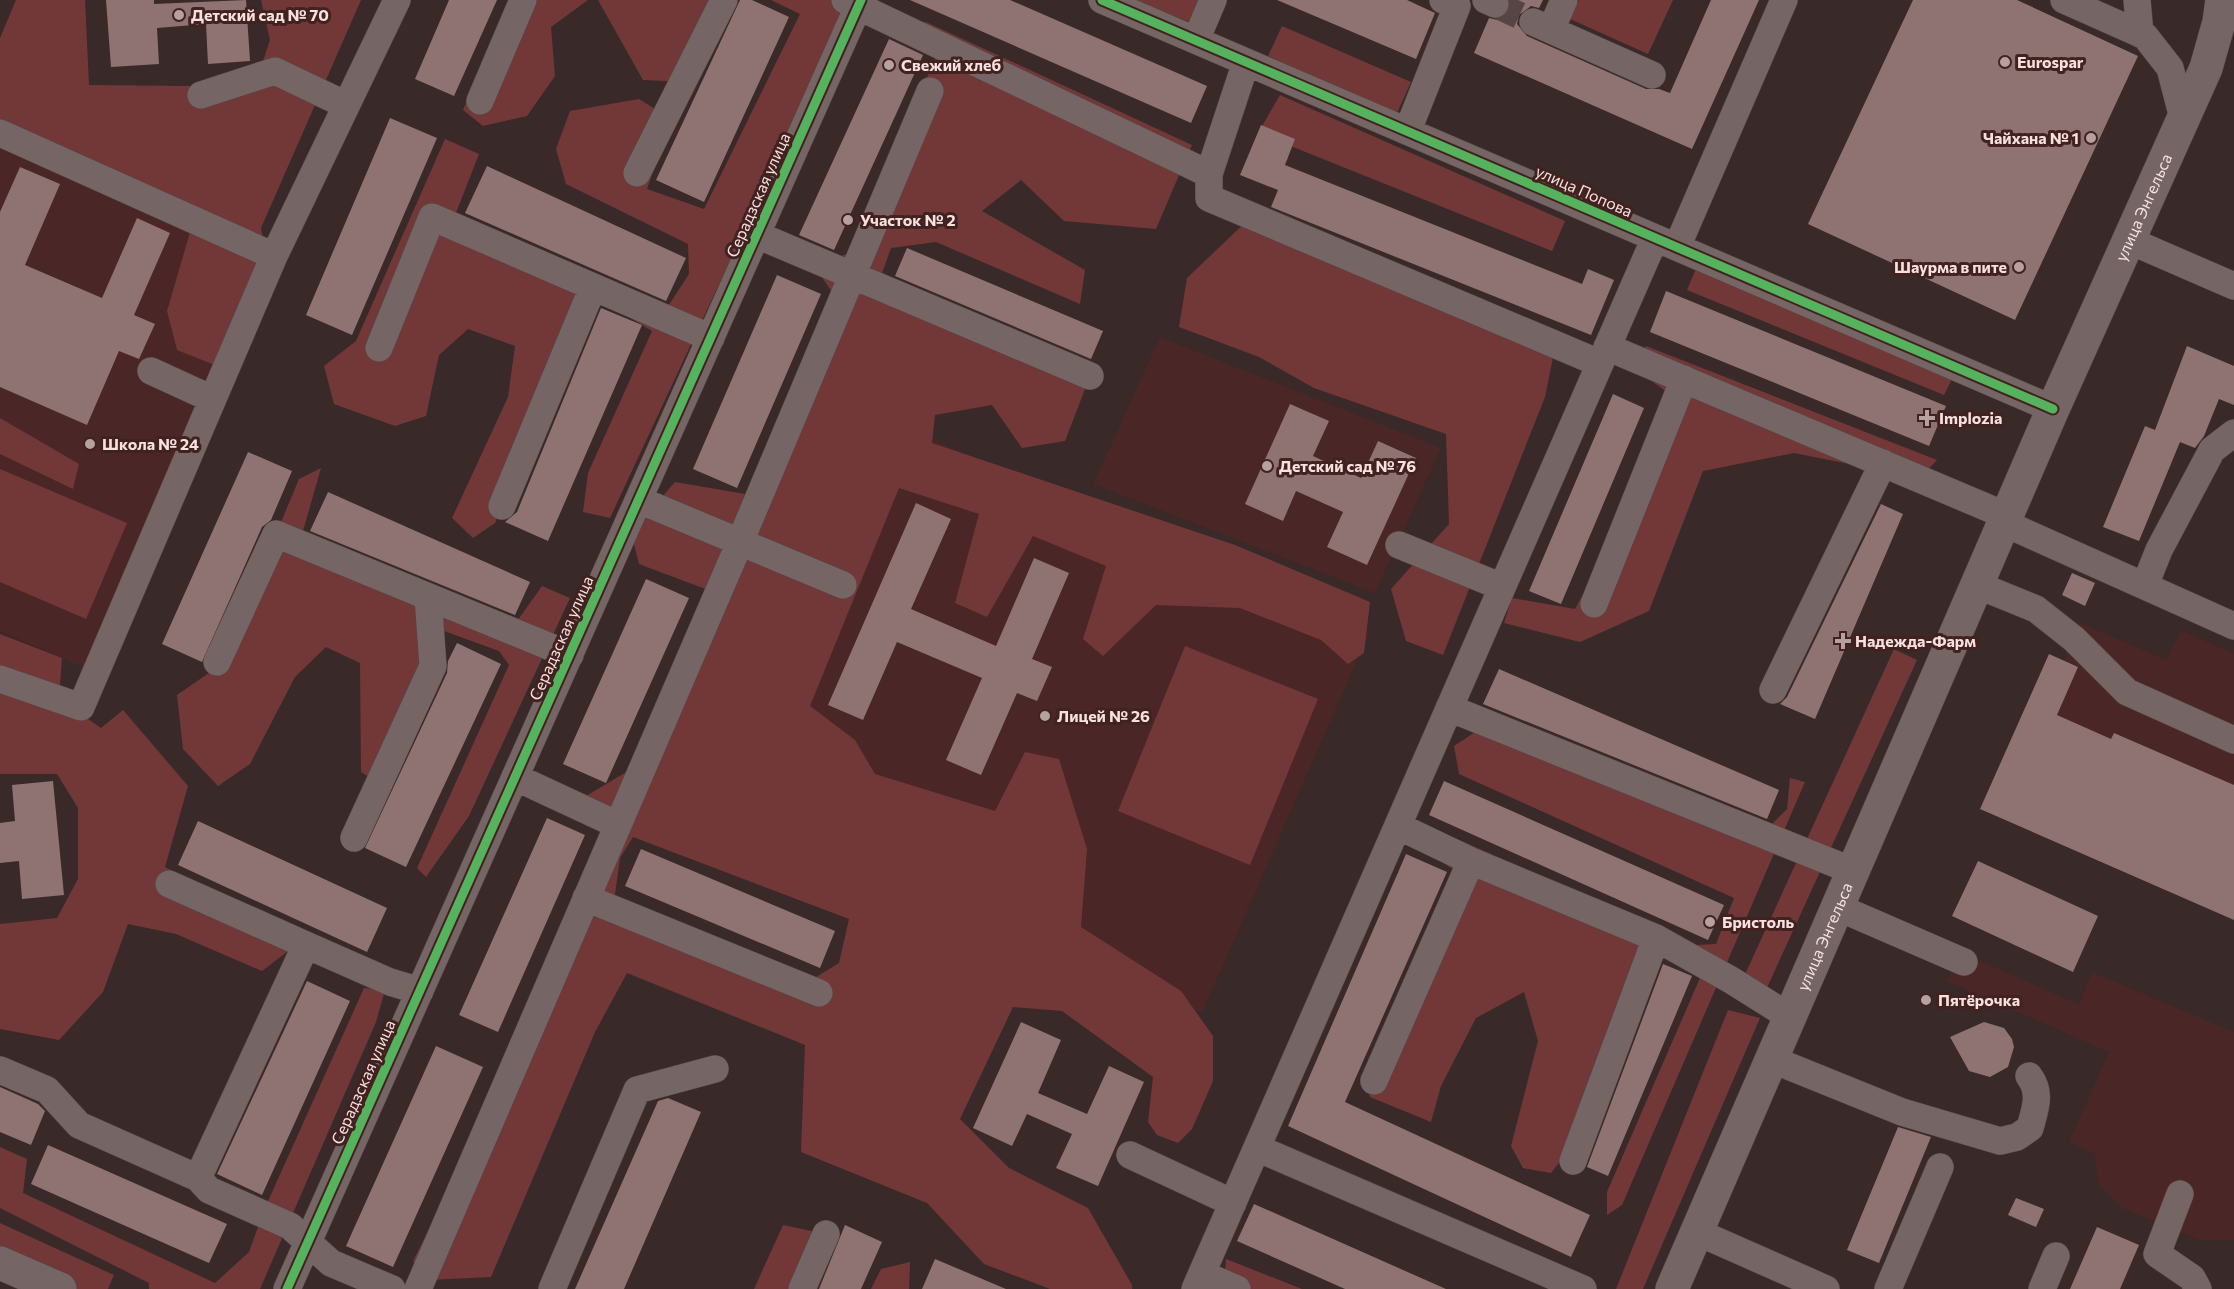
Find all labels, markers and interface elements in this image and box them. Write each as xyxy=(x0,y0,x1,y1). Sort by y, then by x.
place label: Детский сад № 70 xyxy=(191,5,329,24)
marker: Детский сад № 70 xyxy=(172,8,186,22)
place label: Eurospar xyxy=(2017,52,2084,71)
place label: Свежий хлеб xyxy=(901,55,1001,74)
marker: Eurospar xyxy=(1998,55,2012,69)
marker: Свежий хлеб xyxy=(882,58,896,72)
place label: Чайхана № 1 xyxy=(1983,128,2079,147)
street label: Серадзская улица xyxy=(722,130,794,260)
marker: Чайхана № 1 xyxy=(2084,131,2098,145)
street label: улица Энгельса xyxy=(2111,150,2175,264)
street label: улица Попова xyxy=(1533,161,1635,220)
place label: Участок № 2 xyxy=(860,210,956,229)
marker: Участок № 2 xyxy=(841,213,855,227)
place label: Шаурма в пите xyxy=(1894,257,2007,276)
marker: Шаурма в пите xyxy=(2012,260,2026,274)
place label: Implozia xyxy=(1939,408,2002,427)
marker: Implozia xyxy=(1920,411,1934,425)
place label: Школа № 24 xyxy=(102,434,199,453)
marker: Школа № 24 xyxy=(83,437,97,451)
place label: Детский сад № 76 xyxy=(1279,456,1416,475)
marker: Детский сад № 76 xyxy=(1260,459,1274,473)
street label: Серадзская улица xyxy=(525,573,597,703)
place label: Надежда-Фарм xyxy=(1855,631,1976,650)
marker: Надежда-Фарм xyxy=(1836,634,1850,648)
place label: Лицей № 26 xyxy=(1057,706,1150,725)
marker: Лицей № 26 xyxy=(1038,709,1052,723)
street label: улица Энгельса xyxy=(1792,879,1856,993)
place label: Бристоль xyxy=(1722,912,1795,931)
marker: Бристоль xyxy=(1703,915,1717,929)
place label: Пятёрочка xyxy=(1938,990,2020,1009)
marker: Пятёрочка xyxy=(1919,993,1933,1007)
street label: Серадзская улица xyxy=(327,1017,399,1147)

